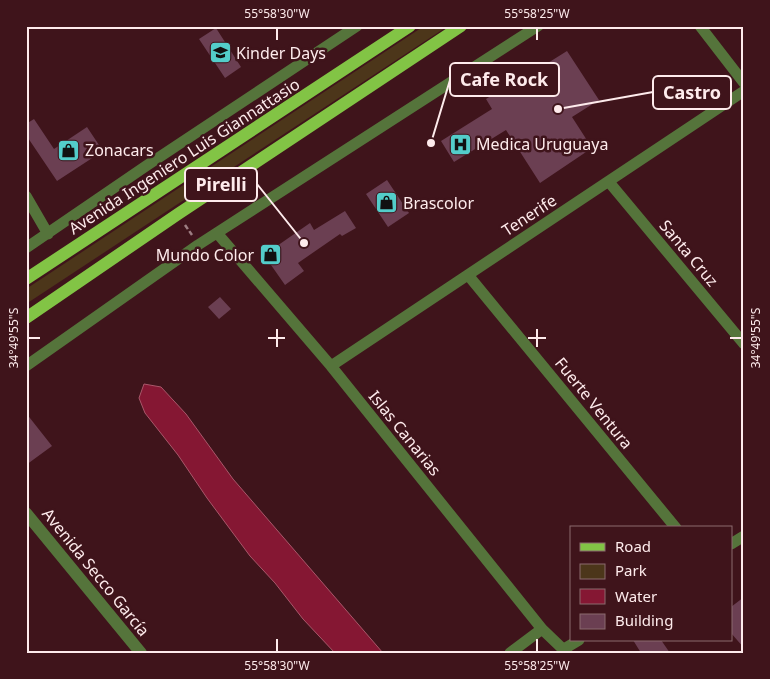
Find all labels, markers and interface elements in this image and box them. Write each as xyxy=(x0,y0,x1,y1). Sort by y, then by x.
text: 55°58'30"W xyxy=(244,5,310,22)
text: 55°58'25"W xyxy=(504,5,570,22)
school or university icon: Kinder Days xyxy=(208,41,232,65)
place label: Kinder Days xyxy=(236,42,326,64)
callout: Cafe Rock xyxy=(450,63,559,96)
text: Cafe Rock xyxy=(460,67,549,91)
street label: Avenida Ingeniero Luis Giannattasio xyxy=(64,73,304,239)
callout: Castro xyxy=(653,76,731,109)
text: Castro xyxy=(663,80,721,104)
hospital icon: Medica Uruguaya xyxy=(448,132,472,156)
place label: Medica Uruguaya xyxy=(476,133,608,155)
shop icon: Zonacars xyxy=(57,138,81,162)
place label: Zonacars xyxy=(85,139,154,161)
callout: Pirelli xyxy=(185,168,257,201)
text: Pirelli xyxy=(195,172,247,196)
street label: Tenerife xyxy=(497,189,561,241)
shop icon: Brascolor xyxy=(375,191,399,215)
place label: Brascolor xyxy=(403,192,474,214)
street label: Santa Cruz xyxy=(655,215,723,291)
shop icon: Mundo Color xyxy=(258,243,282,267)
place label: Mundo Color xyxy=(156,244,254,266)
text: 34°49'55"S xyxy=(5,307,22,368)
text: 34°49'55"S xyxy=(747,307,764,368)
street label: Fuerte Ventura xyxy=(550,353,638,453)
street label: Islas Canarias xyxy=(364,386,446,480)
street label: Avenida Secco García xyxy=(37,503,155,641)
legend xyxy=(570,526,732,642)
text: Road xyxy=(615,536,651,556)
text: Park xyxy=(615,560,647,580)
text: Water xyxy=(615,586,657,606)
text: Building xyxy=(615,610,673,630)
text: 55°58'30"W xyxy=(244,657,310,674)
text: 55°58'25"W xyxy=(504,657,570,674)

